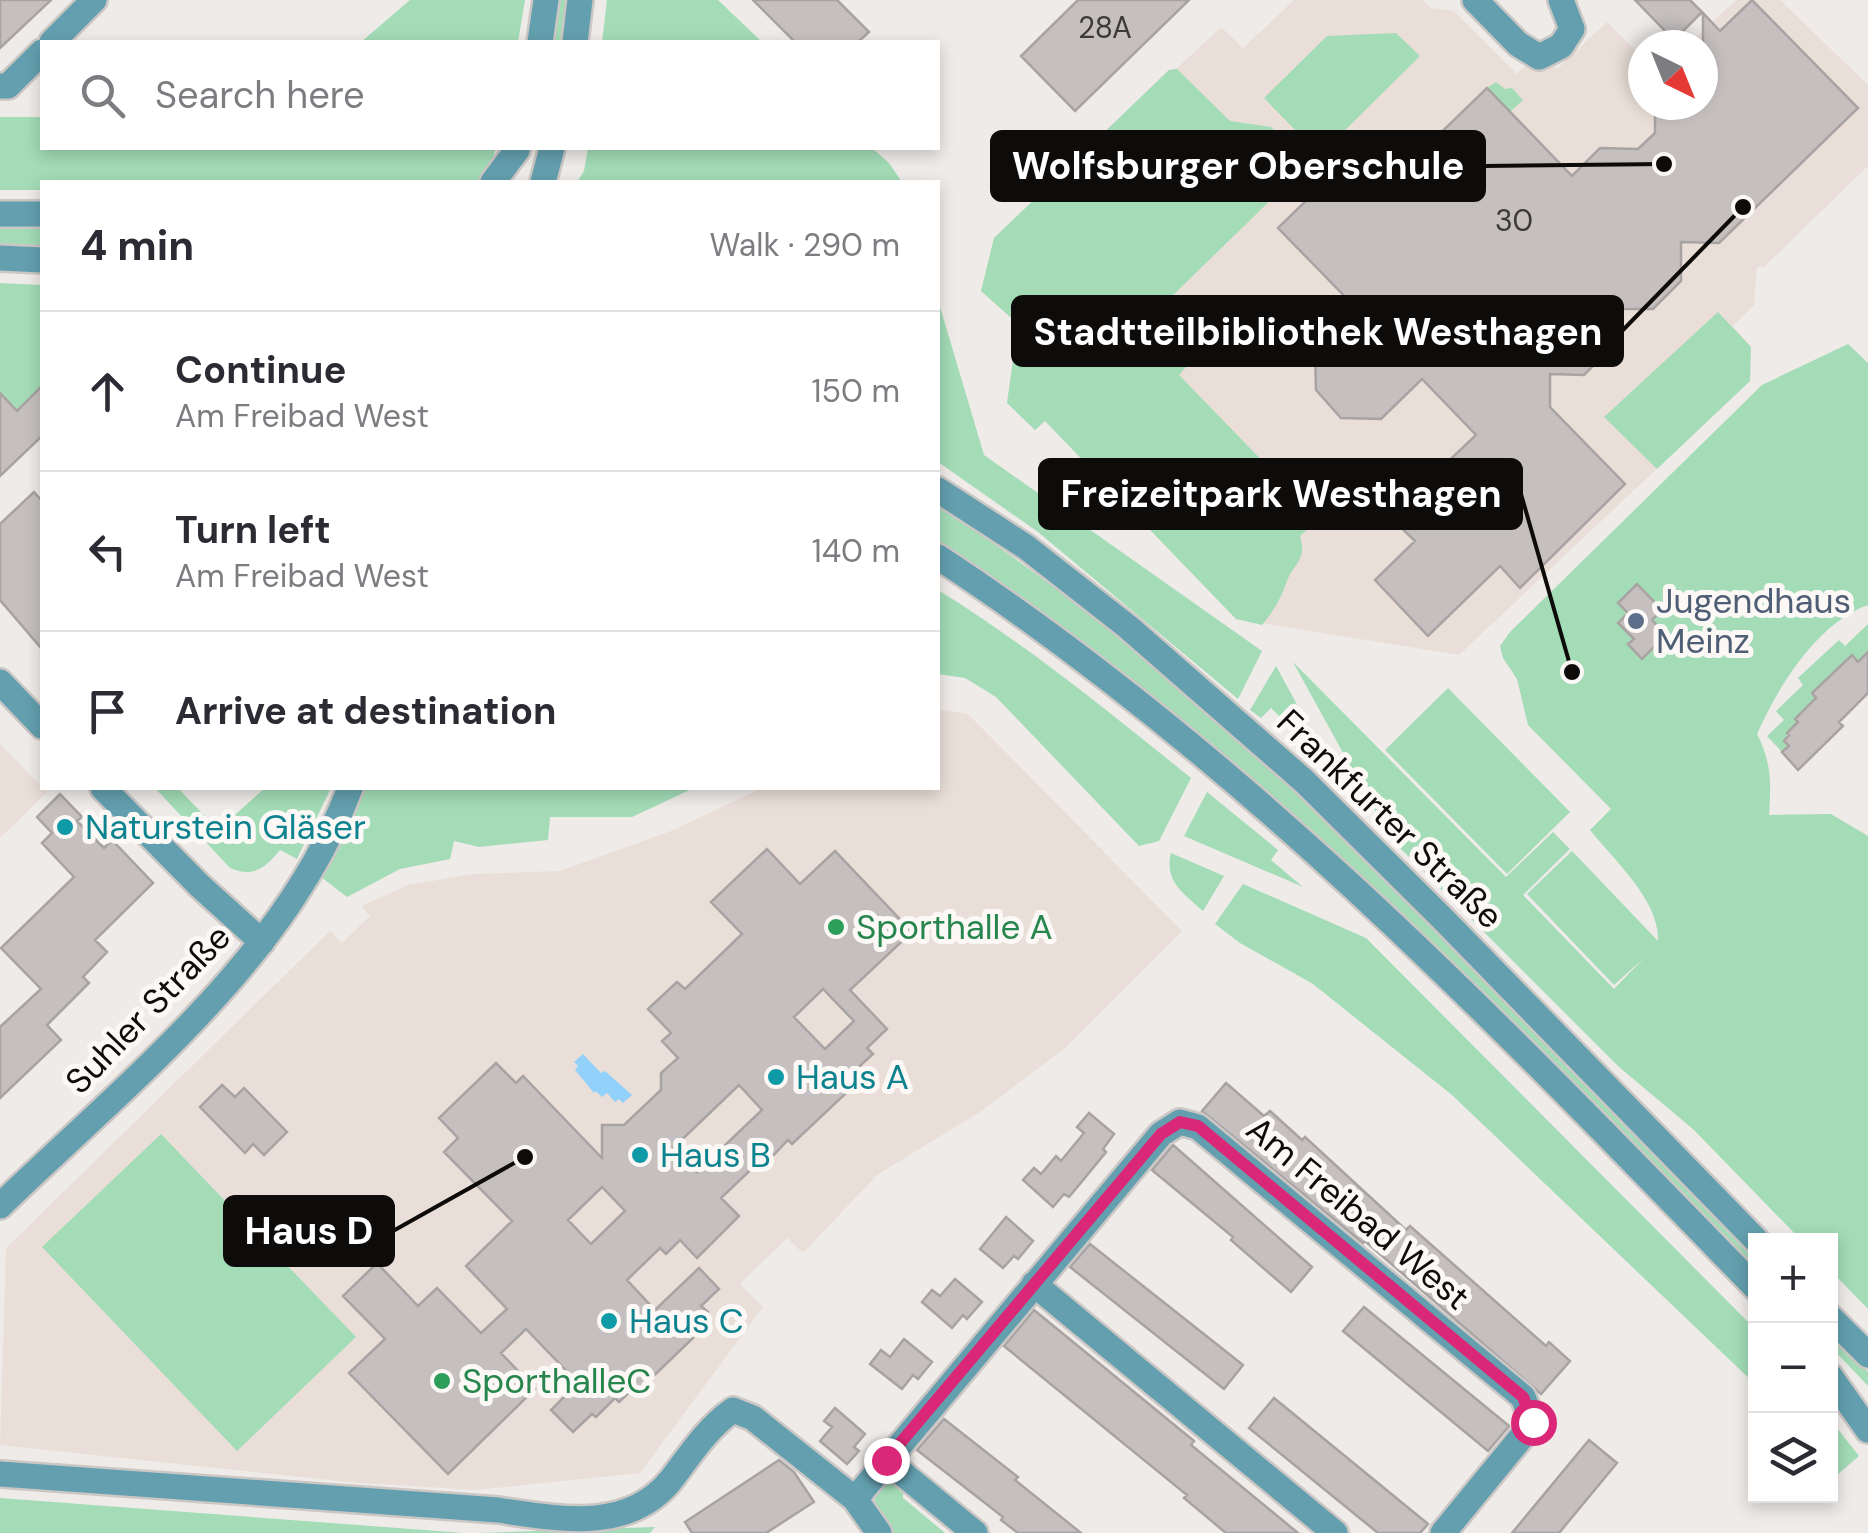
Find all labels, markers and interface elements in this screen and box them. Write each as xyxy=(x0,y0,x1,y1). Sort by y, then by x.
house number: 28A xyxy=(1078,8,1132,47)
north arrow xyxy=(1628,30,1718,120)
search box xyxy=(40,40,940,150)
icon: search xyxy=(75,68,130,123)
text: Search here xyxy=(155,70,365,120)
callout: Wolfsburger Oberschule xyxy=(992,132,1484,200)
text: Wolfsburger Oberschule xyxy=(1012,141,1464,191)
house number: 30 xyxy=(1495,201,1533,240)
text: 4 min xyxy=(80,218,194,273)
text: Walk · 290 m xyxy=(709,224,900,266)
callout: Stadtteilbibliothek Westhagen xyxy=(1013,297,1622,365)
text: Stadtteilbibliothek Westhagen xyxy=(1034,307,1602,357)
text: Continue xyxy=(175,345,346,395)
icon: ahead xyxy=(80,364,135,419)
text: 150 m xyxy=(812,370,900,412)
text: Am Freibad West xyxy=(175,395,429,437)
callout: Freizeitpark Westhagen xyxy=(1040,460,1521,528)
text: Freizeitpark Westhagen xyxy=(1060,469,1502,519)
text: Turn left xyxy=(175,505,331,555)
icon: left xyxy=(80,524,135,579)
text: 140 m xyxy=(812,530,900,572)
text: Am Freibad West xyxy=(175,555,429,597)
place label: Jugendhaus Meinz xyxy=(1656,578,1851,664)
marker: Jugendhaus Meinz xyxy=(1625,610,1647,632)
icon: arrive xyxy=(80,684,135,739)
text: Arrive at destination xyxy=(175,686,557,736)
street label: Frankfurter Straße xyxy=(1267,699,1513,939)
place label: Naturstein Gläser xyxy=(85,804,366,850)
marker: Naturstein Gläser xyxy=(54,816,76,838)
place label: Sporthalle A xyxy=(856,904,1053,950)
street label: Suhler Straße xyxy=(55,914,241,1104)
marker: Sporthalle A xyxy=(825,916,847,938)
place label: Haus A xyxy=(796,1054,909,1100)
marker: Haus A xyxy=(765,1066,787,1088)
street label: Am Freibad West xyxy=(1237,1106,1479,1320)
place label: Haus B xyxy=(660,1132,771,1178)
marker: Haus B xyxy=(629,1144,651,1166)
callout: Haus D xyxy=(225,1197,393,1265)
text: Haus D xyxy=(245,1206,373,1256)
map controls xyxy=(1748,1233,1838,1503)
button: + xyxy=(1748,1233,1838,1323)
place label: Haus C xyxy=(629,1298,744,1344)
marker: Haus C xyxy=(598,1310,620,1332)
button: − xyxy=(1748,1323,1838,1413)
place label: SporthalleC xyxy=(462,1358,651,1404)
marker: SporthalleC xyxy=(431,1370,453,1392)
route start xyxy=(1511,1400,1557,1446)
button: layers xyxy=(1748,1413,1838,1503)
route end xyxy=(864,1438,910,1484)

